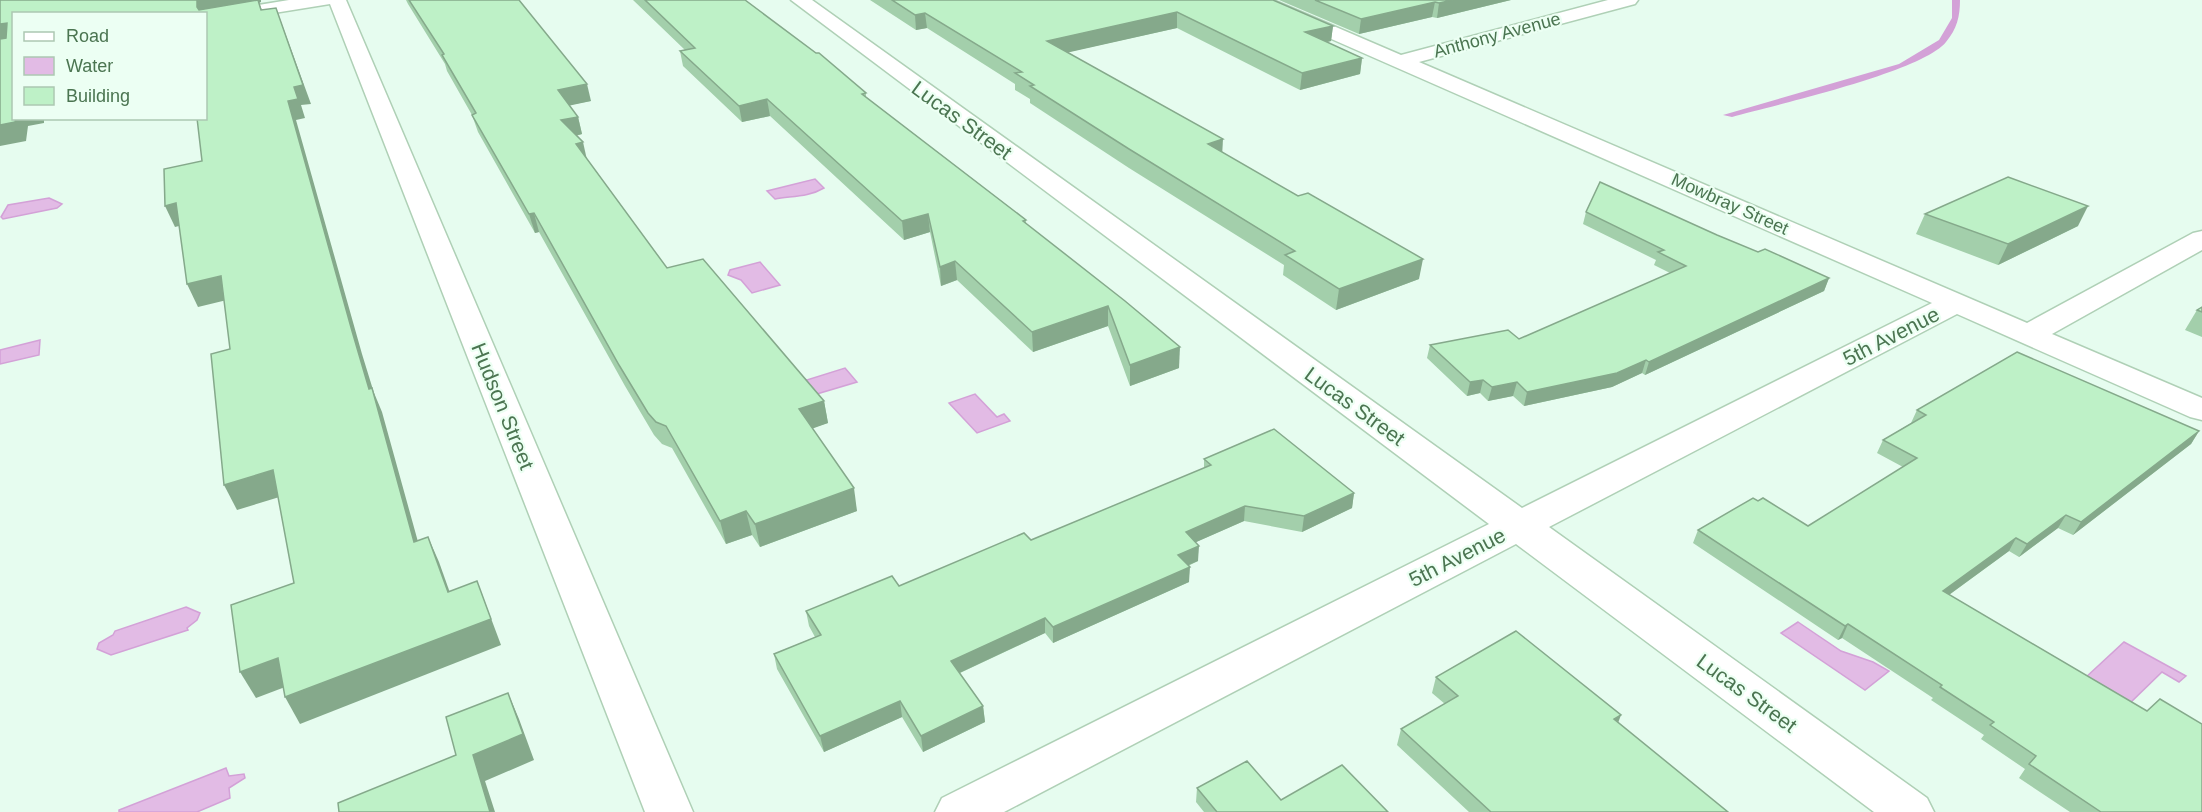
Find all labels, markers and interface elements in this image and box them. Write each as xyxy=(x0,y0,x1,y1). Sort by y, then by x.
street label: Anthony Avenue xyxy=(1431,8,1563,62)
legend xyxy=(12,12,207,120)
text: Road xyxy=(66,26,109,46)
text: Water xyxy=(66,56,113,76)
street label: Lucas Street xyxy=(908,76,1017,164)
text: Building xyxy=(66,86,130,106)
street label: Mowbray Street xyxy=(1668,169,1792,239)
street label: 5th Avenue xyxy=(1839,302,1943,370)
street label: Hudson Street xyxy=(467,339,539,473)
street label: Lucas Street xyxy=(1301,362,1410,450)
street label: 5th Avenue xyxy=(1405,523,1509,591)
street label: Lucas Street xyxy=(1693,649,1802,737)

